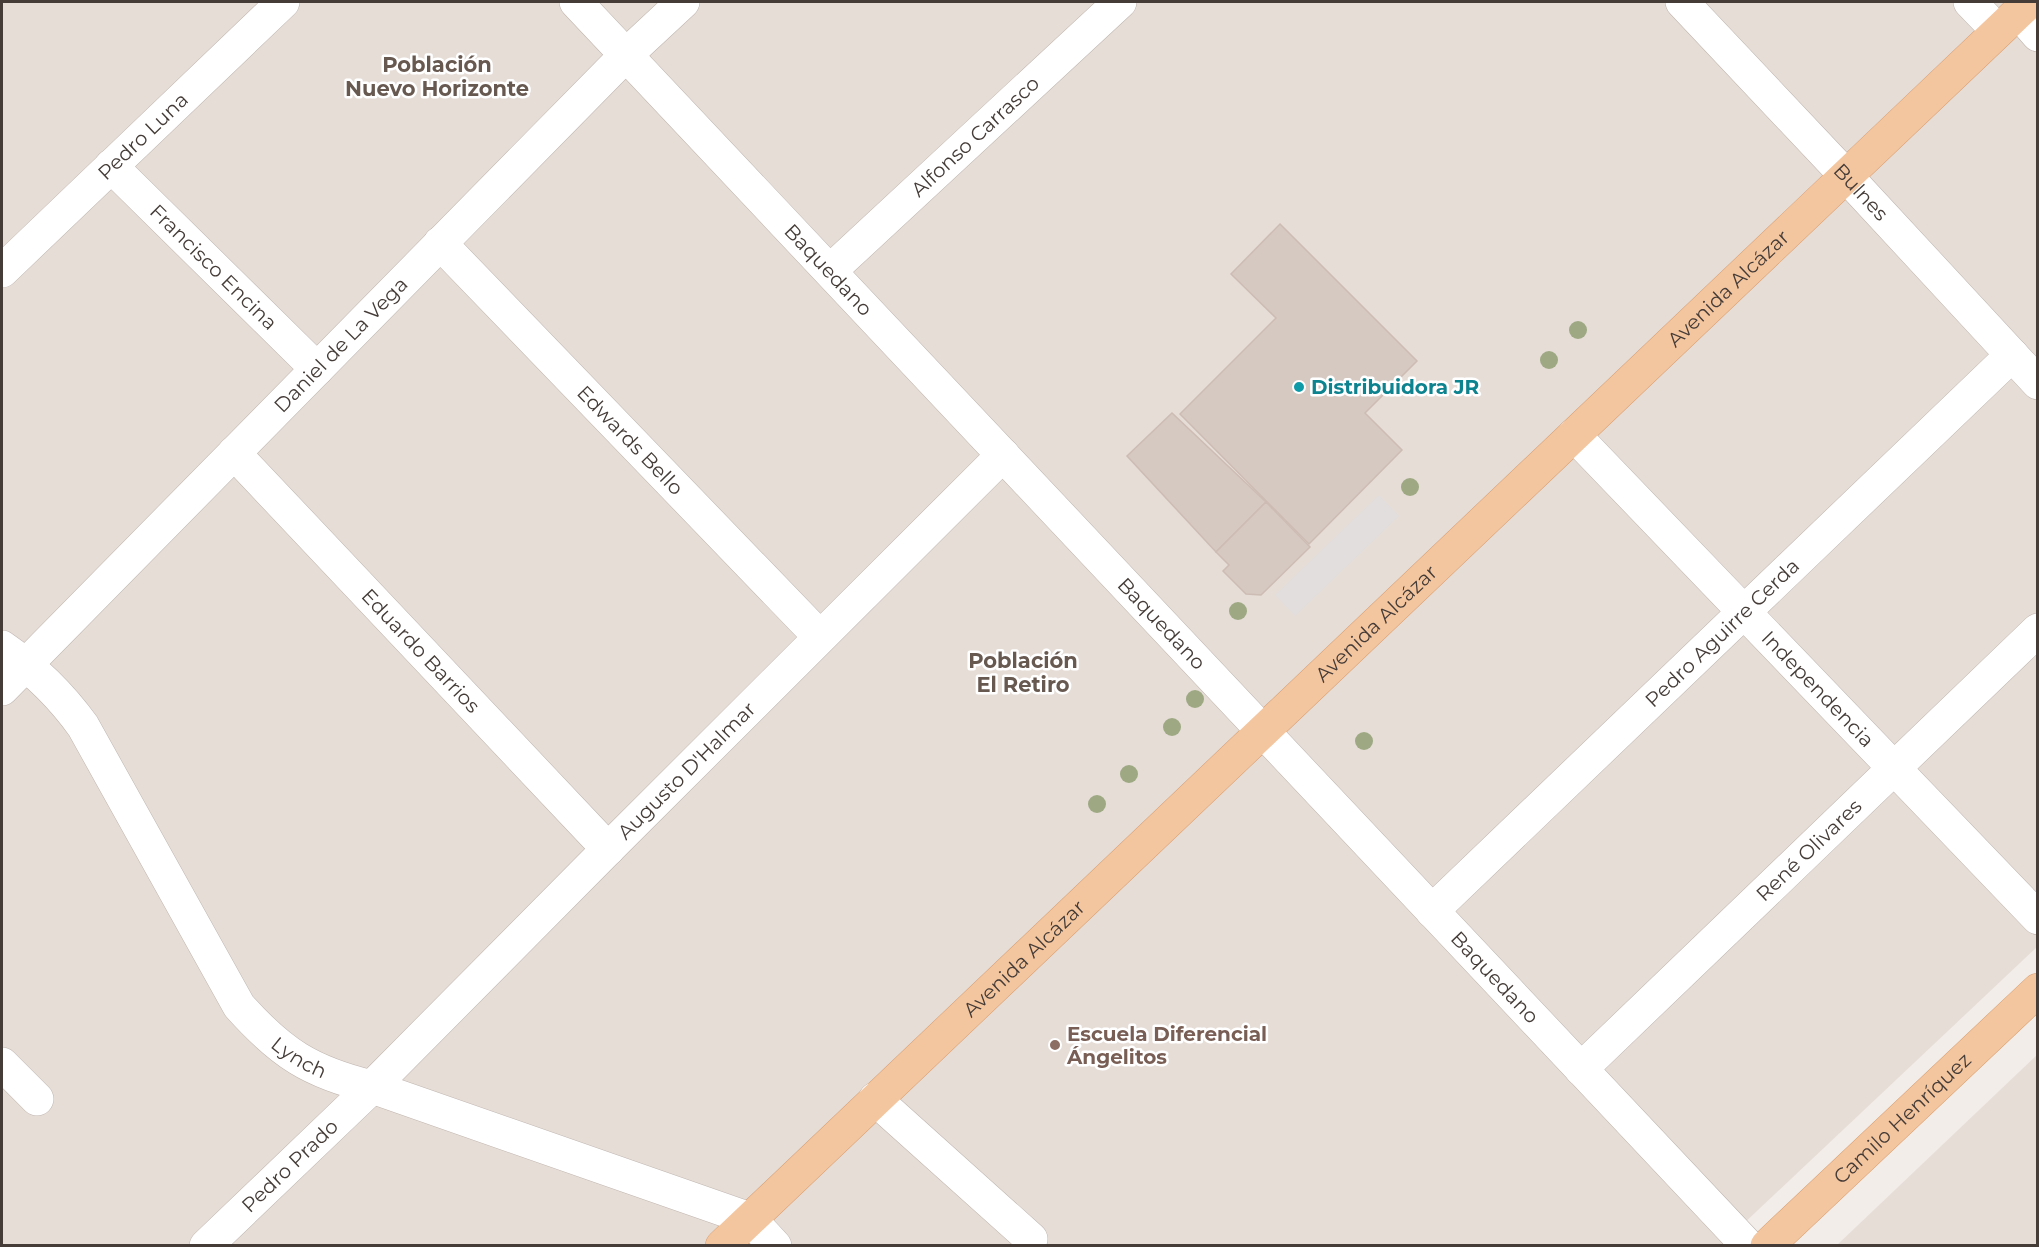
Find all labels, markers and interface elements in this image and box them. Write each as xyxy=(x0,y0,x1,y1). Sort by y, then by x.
district label: Población Nuevo Horizonte xyxy=(345,52,529,101)
street label: Alfonso Carrasco xyxy=(906,71,1044,202)
street label: Pedro Luna xyxy=(93,87,193,185)
street label: Bulnes xyxy=(1829,158,1894,226)
street label: Francisco Encina xyxy=(145,199,282,335)
street label: Baquedano xyxy=(779,219,877,321)
street label: Avenida Alcázar xyxy=(1662,225,1794,352)
street label: Daniel de La Vega xyxy=(269,272,413,417)
place label: Distribuidora JR xyxy=(1311,375,1480,399)
marker: Distribuidora JR xyxy=(1292,380,1306,394)
street label: Edwards Bello xyxy=(572,381,688,500)
street label: Pedro Aguirre Cerda xyxy=(1640,554,1804,712)
street label: Avenida Alcázar xyxy=(1310,560,1442,687)
street label: Baquedano xyxy=(1113,573,1211,675)
street label: Eduardo Barrios xyxy=(357,584,485,718)
street label: Independencia xyxy=(1757,626,1879,752)
district label: Población El Retiro xyxy=(968,648,1078,697)
street label: Augusto D'Halmar xyxy=(613,697,760,844)
street label: René Olivares xyxy=(1751,794,1867,906)
street label: Avenida Alcázar xyxy=(958,895,1090,1022)
street label: Baquedano xyxy=(1446,926,1544,1028)
place label: Escuela Diferencial Ángelitos xyxy=(1066,1022,1267,1069)
street label: Lynch xyxy=(266,1032,330,1083)
marker: Escuela Diferencial Ángelitos xyxy=(1048,1038,1062,1052)
street label: Camilo Henríquez xyxy=(1829,1048,1976,1189)
street label: Pedro Prado xyxy=(237,1114,343,1217)

